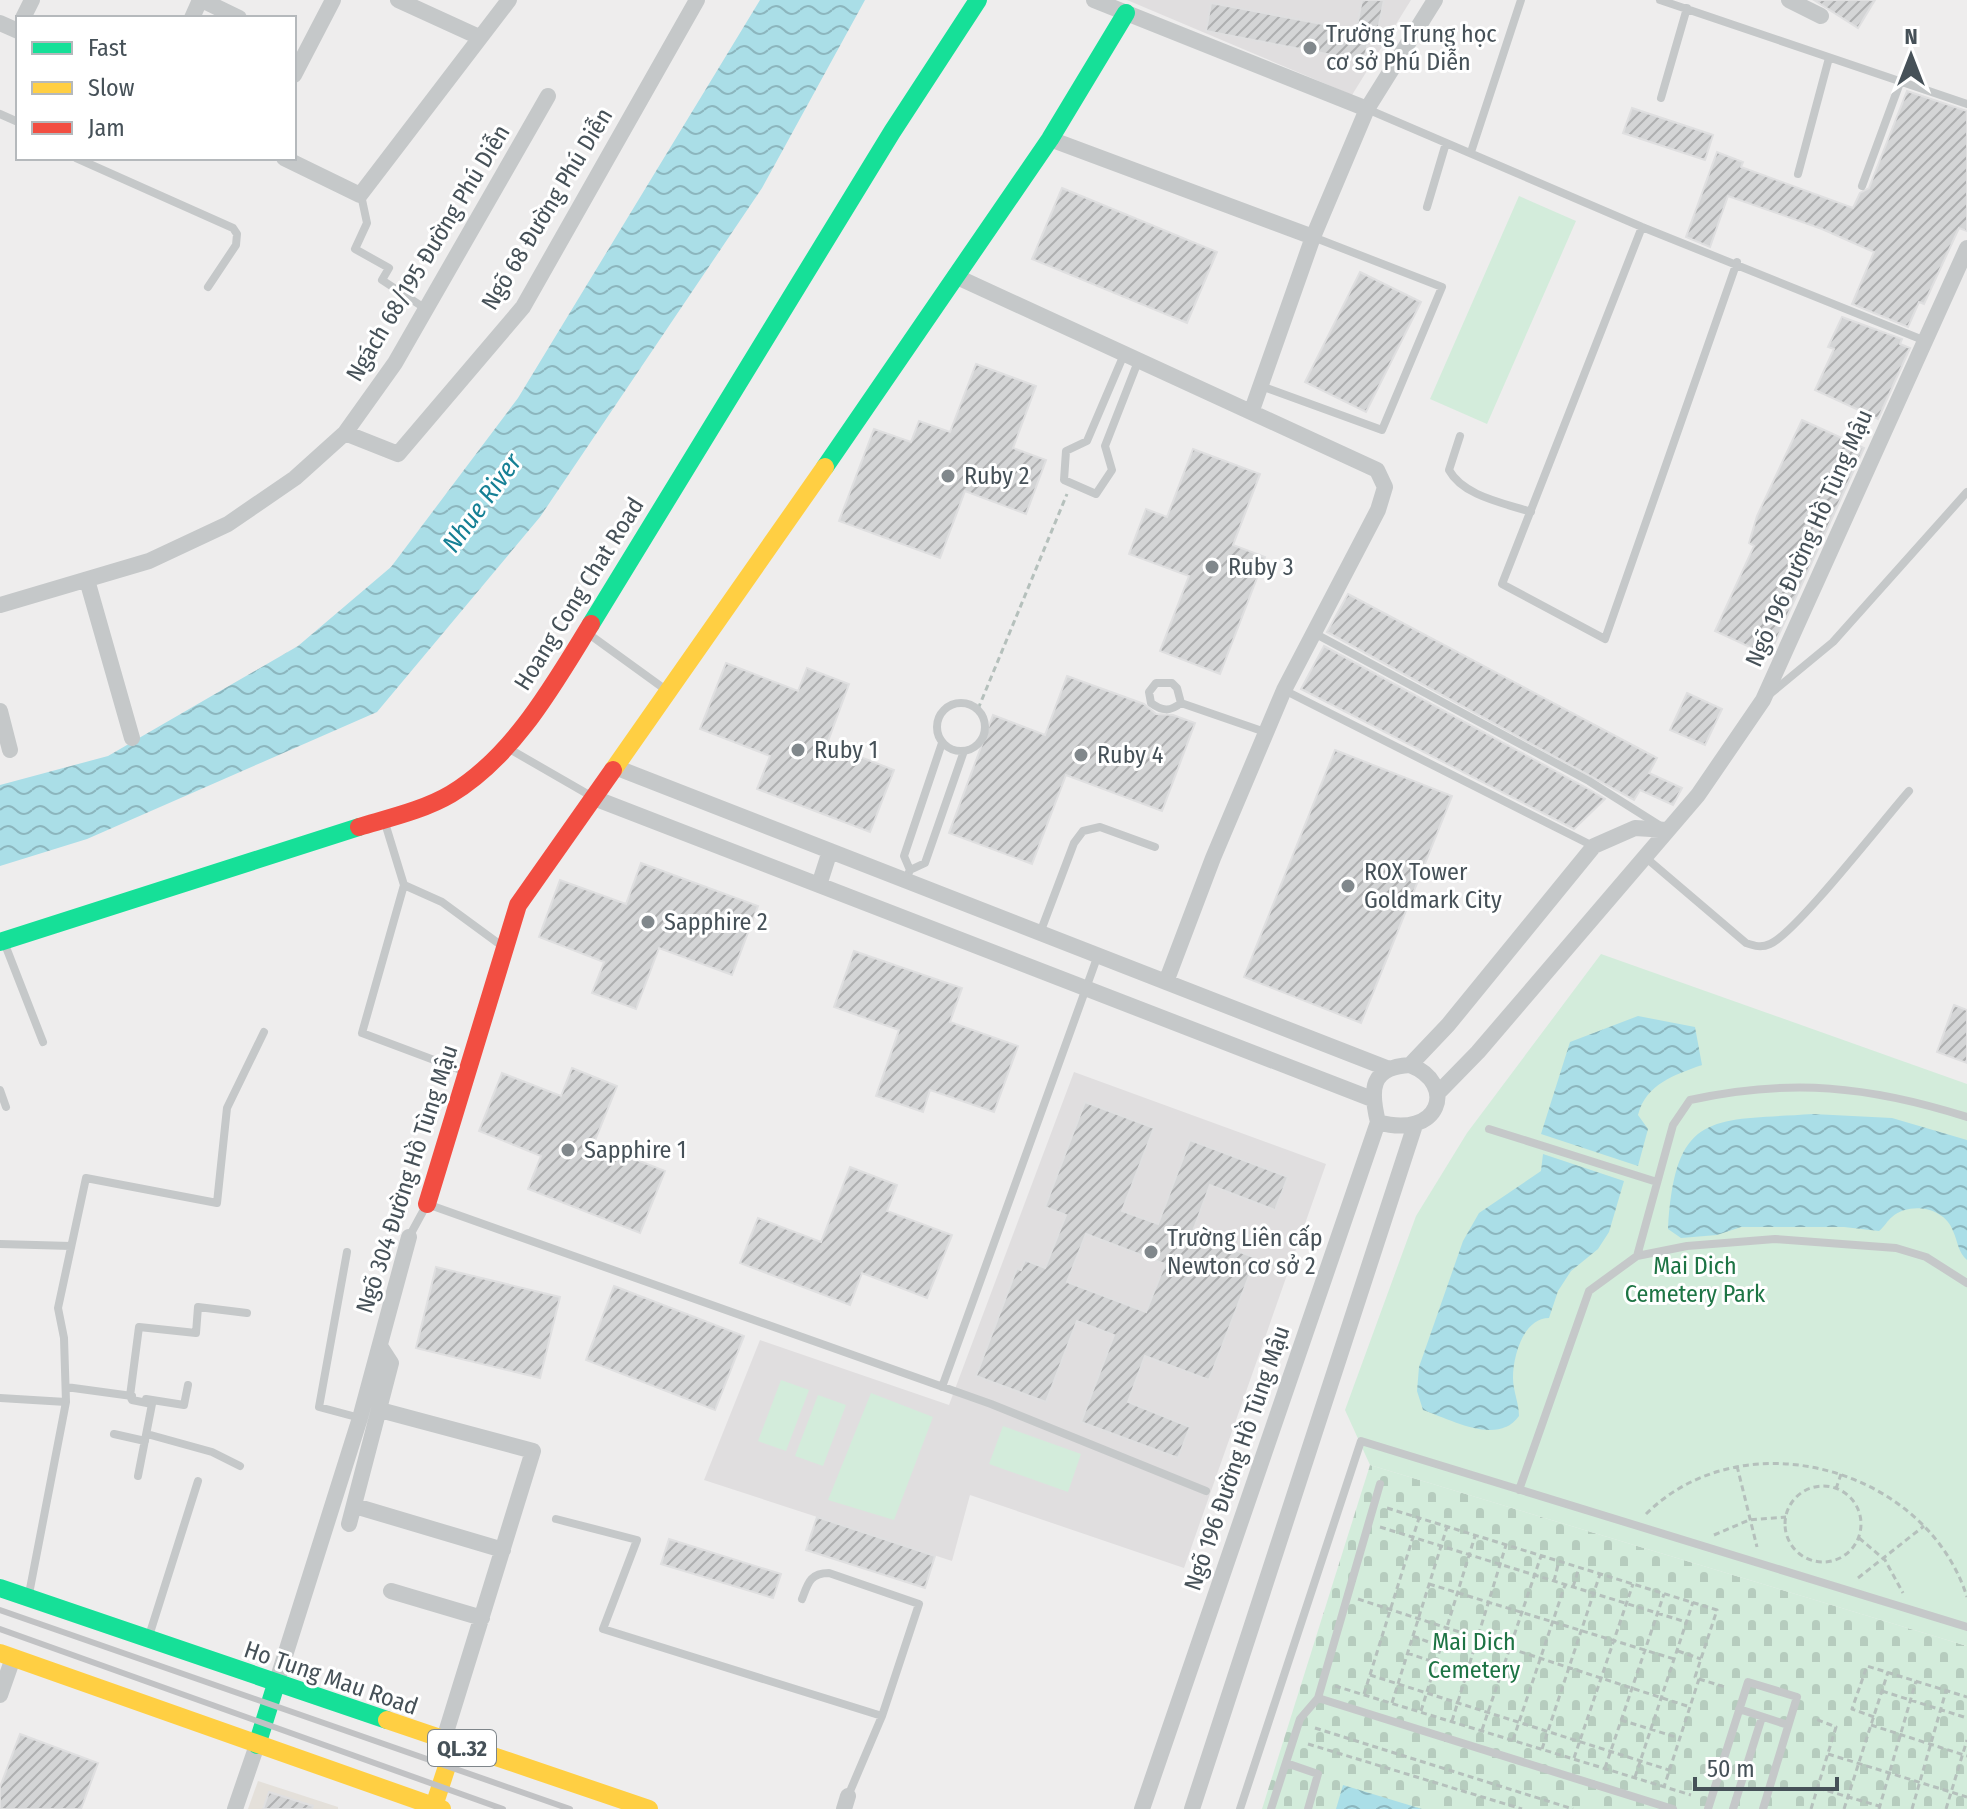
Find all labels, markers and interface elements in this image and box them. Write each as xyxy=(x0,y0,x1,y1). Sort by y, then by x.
legend xyxy=(16,16,296,160)
north arrow xyxy=(1871,16,1951,96)
place label: Trường Trung học cơ sở Phú Diễn xyxy=(1326,20,1497,76)
text: N xyxy=(1904,23,1918,50)
text: Fast xyxy=(88,34,127,62)
marker: Trường Trung học cơ sở Phú Diễn xyxy=(1301,39,1319,57)
text: Slow xyxy=(88,74,135,102)
street label: Ngõ 68 Đường Phú Diễn xyxy=(476,103,618,315)
text: Jam xyxy=(88,114,125,142)
street label: Ngách 68/195 Đường Phú Diễn xyxy=(340,120,516,386)
street label: Ngõ 196 Đường Hồ Tùng Mậu xyxy=(1740,405,1878,671)
water label: Nhue River xyxy=(436,447,529,558)
place label: Ruby 2 xyxy=(964,462,1029,490)
marker: Ruby 2 xyxy=(939,467,957,485)
street label: Hoang Cong Chat Road xyxy=(508,493,650,695)
place label: Ruby 3 xyxy=(1228,553,1293,581)
marker: Ruby 3 xyxy=(1203,558,1221,576)
place label: Ruby 1 xyxy=(814,736,878,764)
marker: Ruby 1 xyxy=(789,741,807,759)
place label: Ruby 4 xyxy=(1097,741,1163,769)
marker: Ruby 4 xyxy=(1072,746,1090,764)
place label: ROX Tower Goldmark City xyxy=(1364,858,1502,914)
marker: ROX Tower Goldmark City xyxy=(1339,877,1357,895)
place label: Sapphire 2 xyxy=(664,908,768,936)
marker: Sapphire 2 xyxy=(639,913,657,931)
street label: Ngõ 304 Đường Hồ Tùng Mậu xyxy=(350,1041,464,1317)
place label: Sapphire 1 xyxy=(584,1136,686,1164)
marker: Sapphire 1 xyxy=(559,1141,577,1159)
place label: Trường Liên cấp Newton cơ sở 2 xyxy=(1167,1224,1323,1280)
marker: Trường Liên cấp Newton cơ sở 2 xyxy=(1142,1243,1160,1261)
park label: Mai Dich Cemetery Park xyxy=(1625,1252,1766,1308)
street label: Ngõ 196 Đường Hồ Tùng Mậu xyxy=(1178,1322,1296,1594)
park label: Mai Dich Cemetery xyxy=(1428,1628,1520,1684)
street label: Ho Tung Mau Road xyxy=(240,1635,422,1721)
road number: QL.32 xyxy=(428,1730,496,1766)
scale bar xyxy=(1695,1741,1837,1791)
text: 50 m xyxy=(1707,1755,1755,1783)

